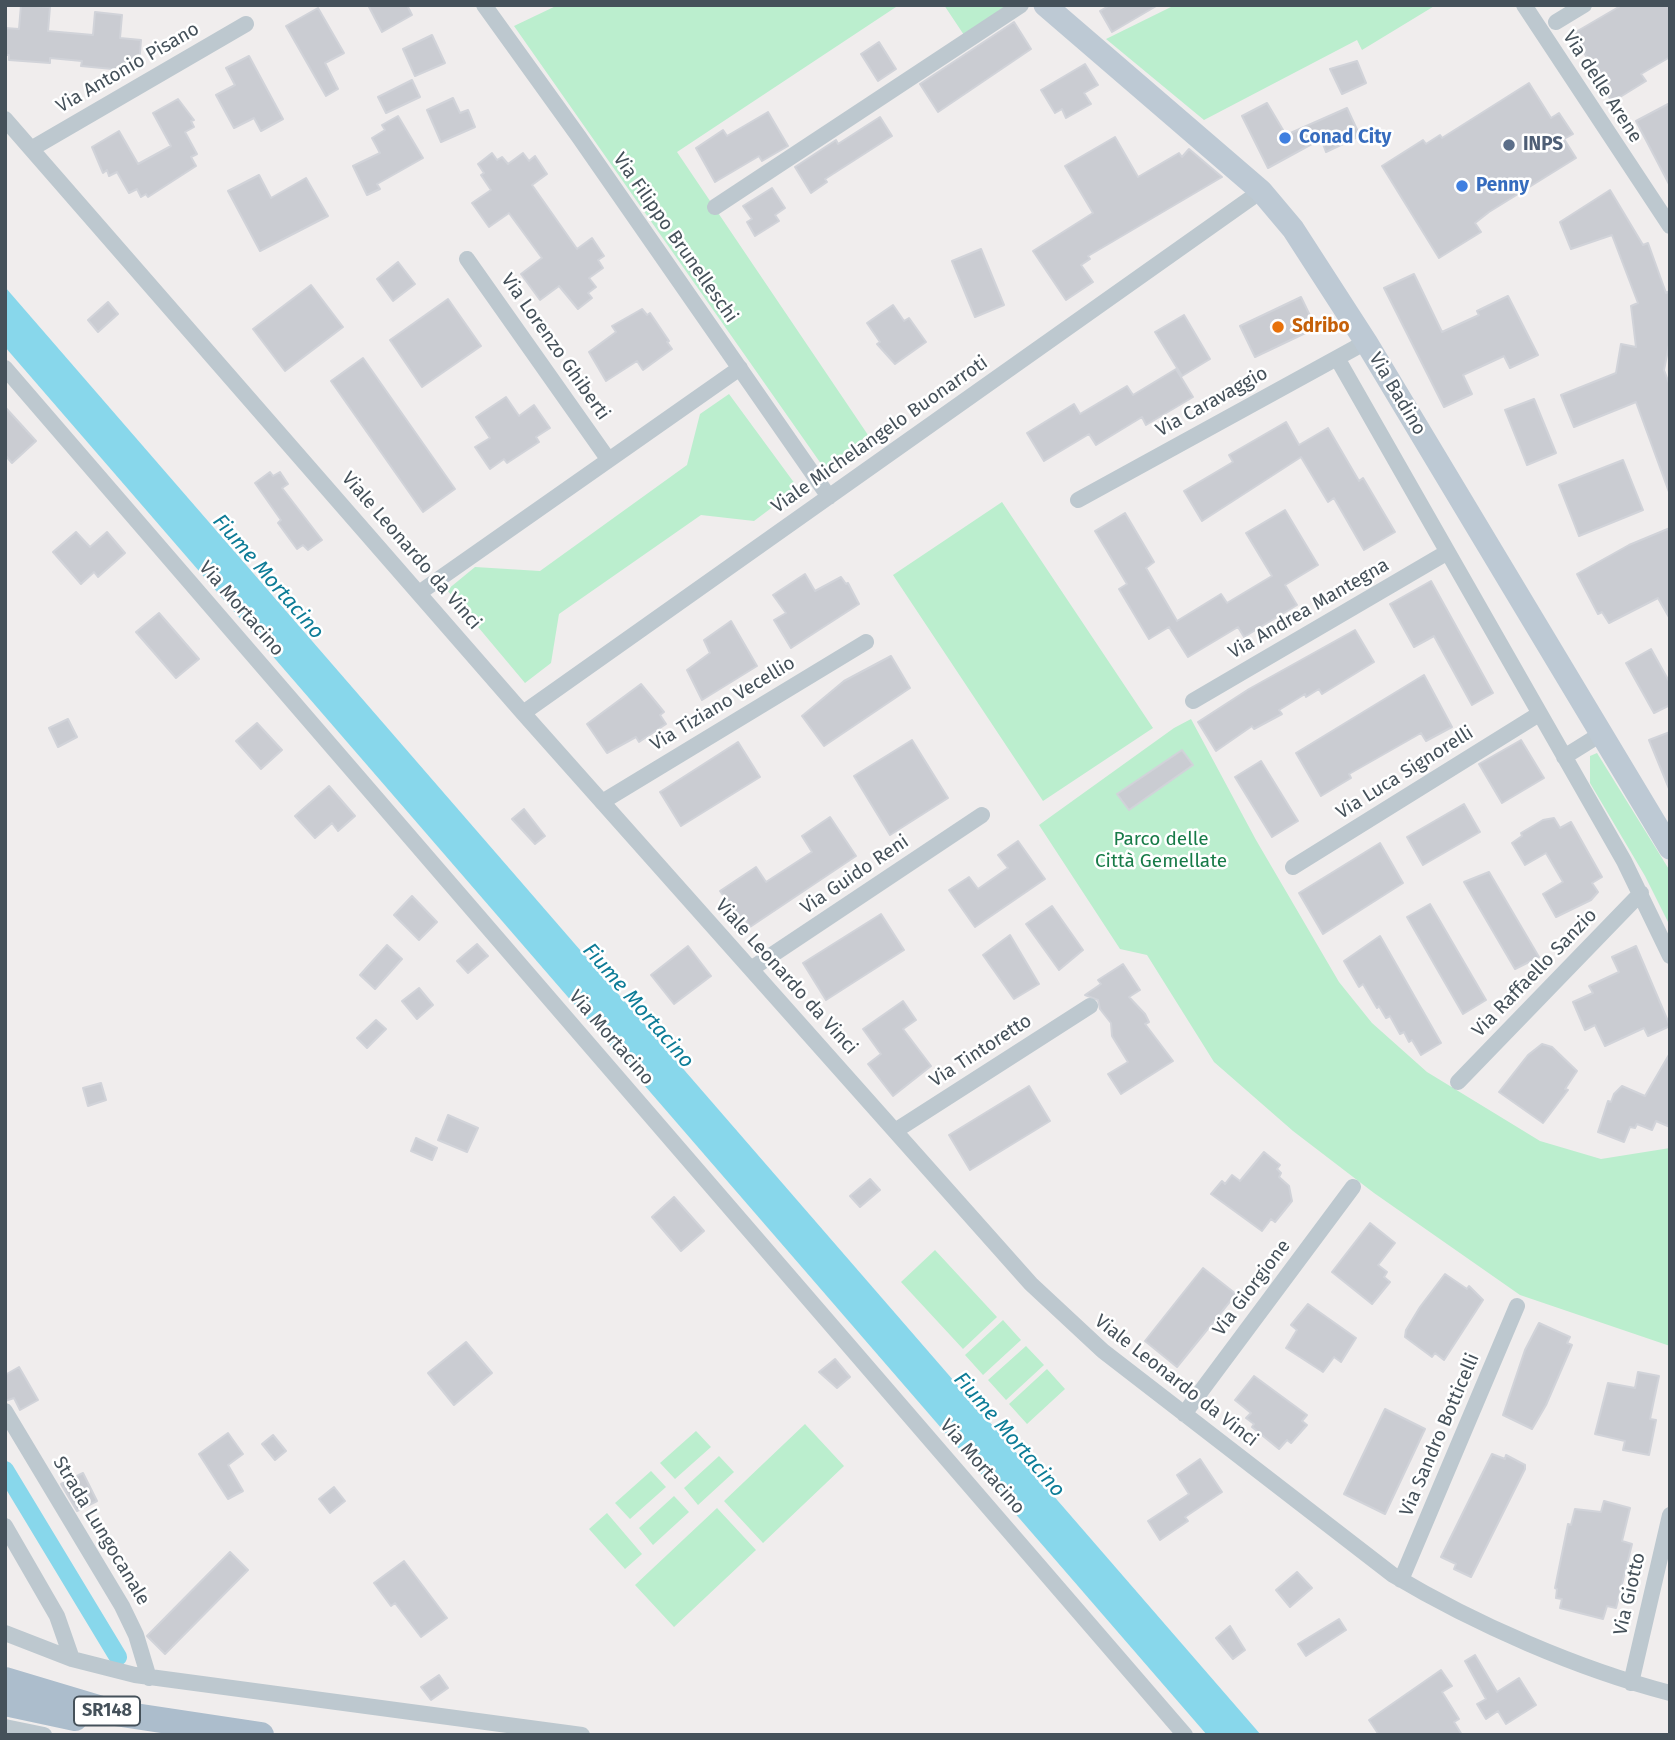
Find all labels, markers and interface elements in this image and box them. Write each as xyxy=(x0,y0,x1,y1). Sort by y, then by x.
street label: Via Antonio Pisano xyxy=(52,18,204,118)
street label: Via delle Arene xyxy=(1557,27,1647,147)
place label: Conad City xyxy=(1299,127,1391,149)
marker: Conad City xyxy=(1277,130,1293,146)
place label: INPS xyxy=(1523,134,1563,156)
marker: INPS xyxy=(1501,137,1517,153)
street label: Via Filippo Brunelleschi xyxy=(608,149,742,327)
place label: Penny xyxy=(1476,175,1529,197)
marker: Penny xyxy=(1454,178,1470,194)
street label: Via Lorenzo Ghiberti xyxy=(496,269,614,425)
place label: Sdribo xyxy=(1292,316,1350,338)
marker: Sdribo xyxy=(1270,319,1286,335)
street label: Via Badino xyxy=(1364,349,1430,439)
street label: Viale Michelangelo Buonarroti xyxy=(768,351,992,519)
street label: Via Caravaggio xyxy=(1152,362,1272,442)
street label: Viale Leonardo da Vinci xyxy=(336,468,486,634)
water label: Fiume Mortacino xyxy=(207,510,329,644)
street label: Via Andrea Mantegna xyxy=(1225,554,1393,664)
street label: Via Mortacino xyxy=(194,557,288,661)
street label: Via Tiziano Vecellio xyxy=(646,652,800,756)
street label: Via Luca Signorelli xyxy=(1332,722,1478,824)
park label: Parco delle Città Gemellate xyxy=(1095,829,1227,873)
street label: Via Guido Reni xyxy=(797,831,913,919)
street label: Viale Leonardo da Vinci xyxy=(710,895,862,1059)
street label: Via Raffaello Sanzio xyxy=(1468,904,1602,1042)
water label: Fiume Mortacino xyxy=(577,939,699,1073)
street label: Via Mortacino xyxy=(564,986,658,1090)
street label: Via Tintoretto xyxy=(926,1010,1036,1092)
street label: Via Giorgione xyxy=(1208,1235,1296,1341)
street label: Viale Leonardo da Vinci xyxy=(1090,1310,1262,1452)
street label: Via Sandro Botticelli xyxy=(1395,1350,1485,1520)
water label: Fiume Mortacino xyxy=(948,1368,1070,1502)
street label: Via Mortacino xyxy=(935,1415,1029,1519)
street label: Strada Lungocanale xyxy=(48,1453,154,1609)
street label: Via Giotto xyxy=(1609,1550,1651,1638)
road number: SR148 xyxy=(74,1696,140,1726)

